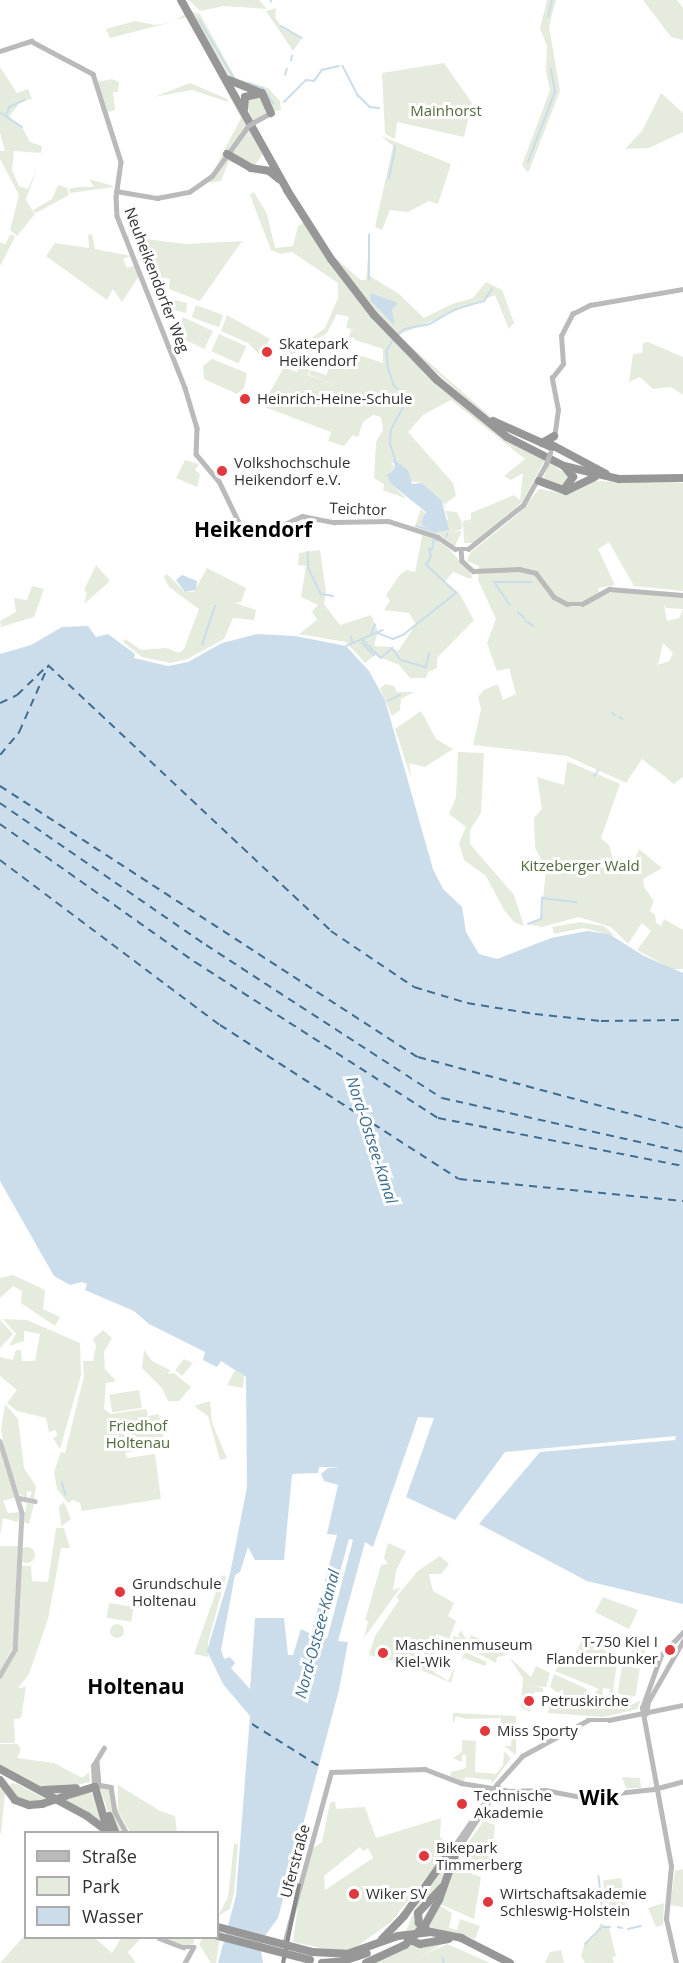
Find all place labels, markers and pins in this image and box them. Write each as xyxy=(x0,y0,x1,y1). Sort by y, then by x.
place label: Skatepark Heikendorf xyxy=(279,334,357,369)
marker: Skatepark Heikendorf xyxy=(260,345,274,359)
place label: Heinrich-Heine-Schule xyxy=(257,390,412,408)
marker: Heinrich-Heine-Schule xyxy=(238,392,252,406)
place label: Volkshochschule Heikendorf e.V. xyxy=(234,453,350,488)
marker: Volkshochschule Heikendorf e.V. xyxy=(215,464,229,478)
place label: Grundschule Holtenau xyxy=(132,1574,222,1609)
marker: Grundschule Holtenau xyxy=(113,1585,127,1599)
place label: T-750 Kiel I Flandernbunker xyxy=(546,1632,658,1667)
place label: Maschinenmuseum Kiel-Wik xyxy=(395,1635,533,1670)
marker: T-750 Kiel I Flandernbunker xyxy=(663,1643,677,1657)
marker: Maschinenmuseum Kiel-Wik xyxy=(376,1646,390,1660)
place label: Petruskirche xyxy=(541,1692,629,1710)
marker: Petruskirche xyxy=(522,1694,536,1708)
place label: Miss Sporty xyxy=(497,1722,578,1740)
marker: Miss Sporty xyxy=(478,1724,492,1738)
place label: Technische Akademie xyxy=(474,1786,552,1821)
marker: Technische Akademie xyxy=(455,1797,469,1811)
place label: Bikepark Timmerberg xyxy=(436,1838,522,1873)
marker: Bikepark Timmerberg xyxy=(417,1849,431,1863)
place label: Wirtschaftsakademie Schleswig-Holstein xyxy=(500,1884,647,1919)
place label: Wiker SV xyxy=(366,1885,427,1903)
marker: Wiker SV xyxy=(347,1887,361,1901)
marker: Wirtschaftsakademie Schleswig-Holstein xyxy=(481,1895,495,1909)

